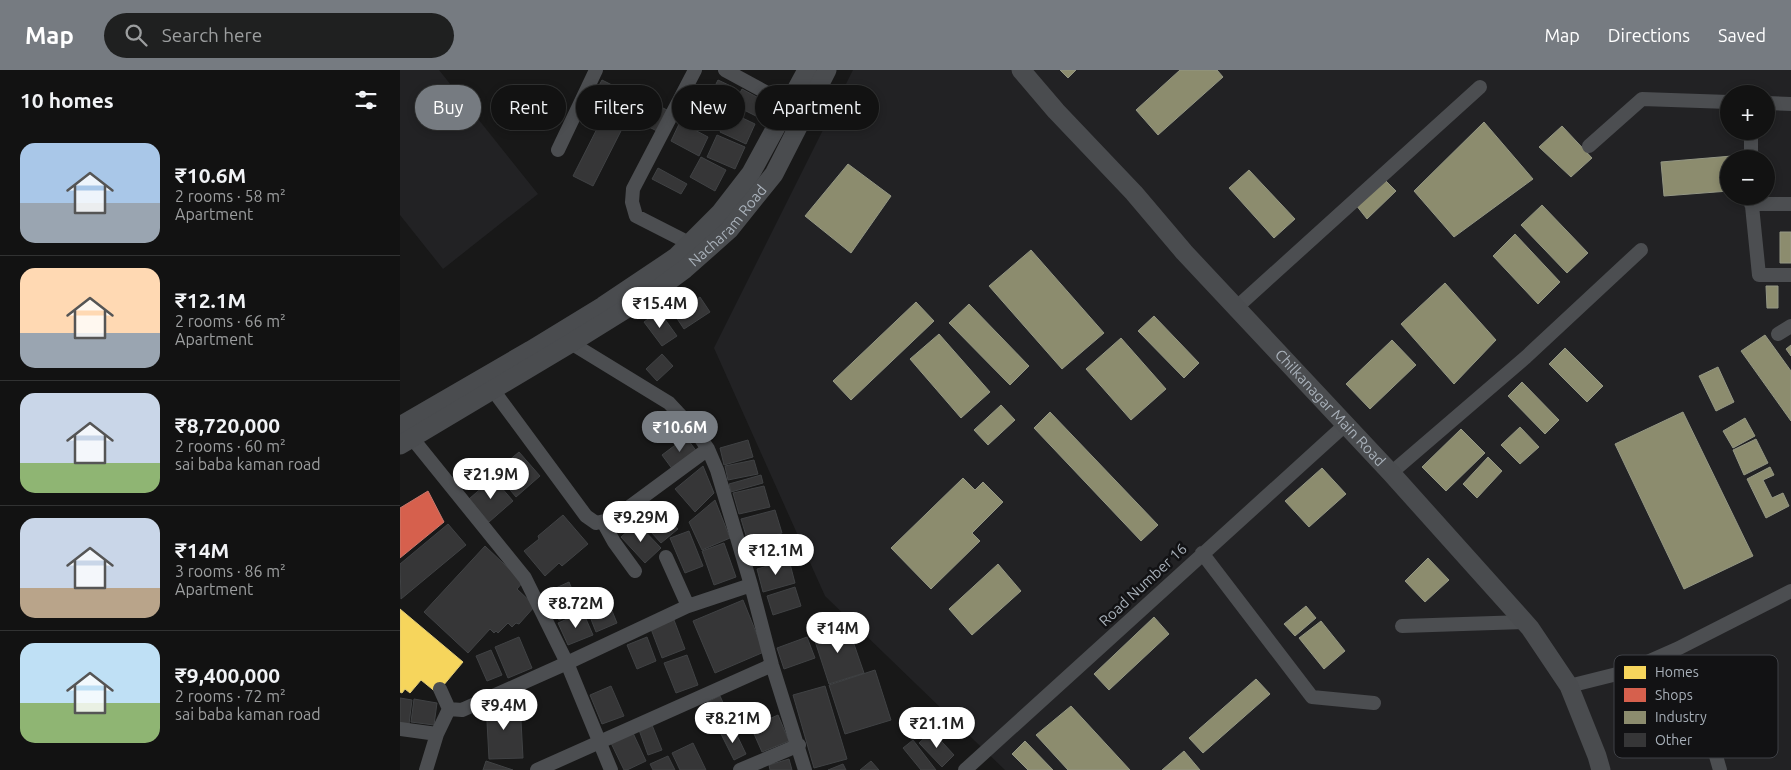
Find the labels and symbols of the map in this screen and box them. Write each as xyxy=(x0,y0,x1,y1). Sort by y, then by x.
street label: Nacharam Road xyxy=(685,181,770,270)
pin: ₹15.4M xyxy=(619,286,701,329)
street label: Chilkanagar Main Road xyxy=(1272,346,1389,469)
pin: ₹10.6M xyxy=(639,410,721,453)
pin: ₹21.9M xyxy=(450,458,532,500)
pin: ₹9.29M xyxy=(600,500,682,543)
pin: ₹12.1M xyxy=(735,534,817,576)
street label: Road Number 16 xyxy=(1095,540,1190,629)
pin: ₹8.72M xyxy=(535,586,617,629)
pin: ₹14M xyxy=(808,612,868,654)
legend xyxy=(1614,655,1778,758)
text: Homes xyxy=(1655,664,1699,680)
text: Shops xyxy=(1655,687,1693,703)
pin: ₹9.4M xyxy=(469,688,539,731)
pin: ₹8.21M xyxy=(692,702,774,744)
pin: ₹21.1M xyxy=(896,706,978,749)
text: Industry xyxy=(1655,709,1707,725)
text: Other xyxy=(1655,732,1693,748)

